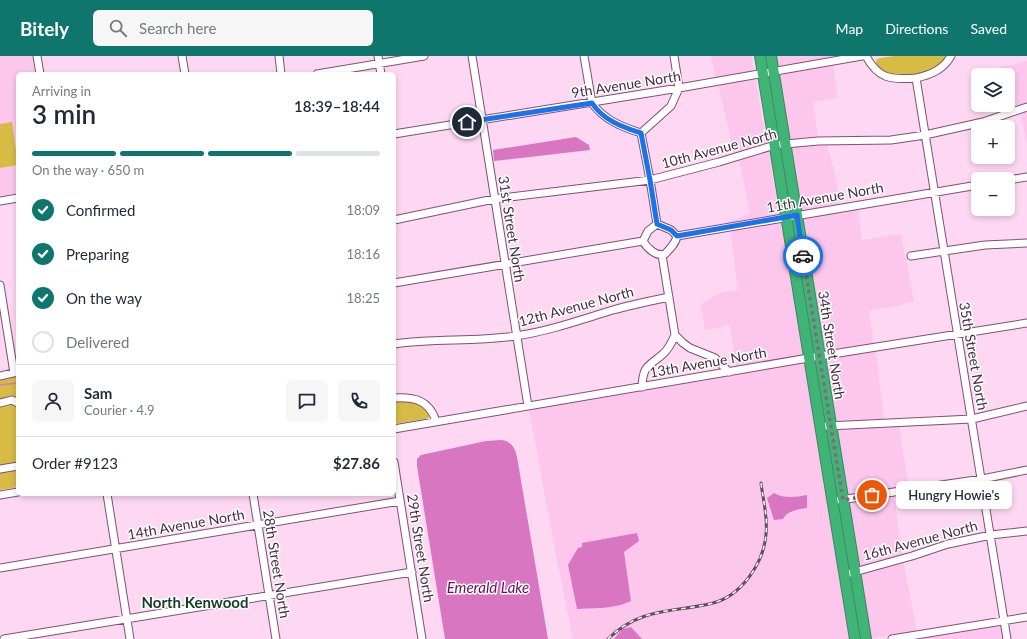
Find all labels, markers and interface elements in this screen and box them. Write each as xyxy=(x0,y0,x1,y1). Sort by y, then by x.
search box xyxy=(93,10,373,46)
text: Bitely xyxy=(20,17,69,40)
icon: search xyxy=(107,17,129,39)
text: Search here xyxy=(139,19,216,37)
text: Map xyxy=(836,20,863,37)
text: Directions xyxy=(885,20,948,37)
text: Saved xyxy=(970,20,1007,37)
street label: 9th Avenue North xyxy=(570,67,682,101)
map controls xyxy=(971,68,1015,216)
button: layers xyxy=(971,68,1015,112)
text: Arriving in xyxy=(32,83,91,99)
text: 18:39–18:44 xyxy=(294,97,380,115)
text: 3 min xyxy=(32,98,96,130)
pin xyxy=(450,105,484,139)
icon: home xyxy=(456,111,478,133)
button: + xyxy=(971,120,1015,164)
street label: 10th Avenue North xyxy=(660,124,778,172)
text: On the way · 650 m xyxy=(32,162,144,178)
button: − xyxy=(971,172,1015,216)
street label: 31st Street North xyxy=(495,174,529,284)
street label: 11th Avenue North xyxy=(765,178,885,216)
icon: check xyxy=(32,199,54,221)
text: Confirmed xyxy=(66,201,135,219)
text: 18:09 xyxy=(347,202,380,218)
courier xyxy=(783,236,823,276)
icon: check xyxy=(32,243,54,265)
text: Preparing xyxy=(66,245,129,263)
icon: car xyxy=(792,245,814,267)
text: 18:16 xyxy=(347,246,380,262)
street label: 12th Avenue North xyxy=(517,282,635,330)
icon: check xyxy=(32,287,54,309)
text: On the way xyxy=(66,289,142,307)
text: 18:25 xyxy=(347,290,380,306)
street label: 34th Street North xyxy=(815,290,849,400)
street label: 35th Street North xyxy=(956,301,992,411)
text: Delivered xyxy=(66,333,129,351)
street label: 13th Avenue North xyxy=(648,343,768,381)
button: person xyxy=(32,380,74,422)
button: chat xyxy=(286,380,328,422)
button: phone xyxy=(338,380,380,422)
text: Sam xyxy=(84,384,112,402)
text: Courier · 4.9 xyxy=(84,402,155,418)
text: Order #9123 xyxy=(32,454,118,472)
text: $27.86 xyxy=(333,454,380,472)
pin xyxy=(855,478,889,512)
callout: Hungry Howie's xyxy=(896,481,1012,509)
icon: bag xyxy=(861,484,883,506)
text: Hungry Howie's xyxy=(908,487,1000,503)
street label: 29th Street North xyxy=(404,493,438,603)
street label: 14th Avenue North xyxy=(126,505,246,543)
street label: 28th Street North xyxy=(260,509,294,619)
street label: 16th Avenue North xyxy=(861,516,979,564)
water label: Emerald Lake xyxy=(447,578,529,596)
district label: North Kenwood xyxy=(141,593,249,611)

